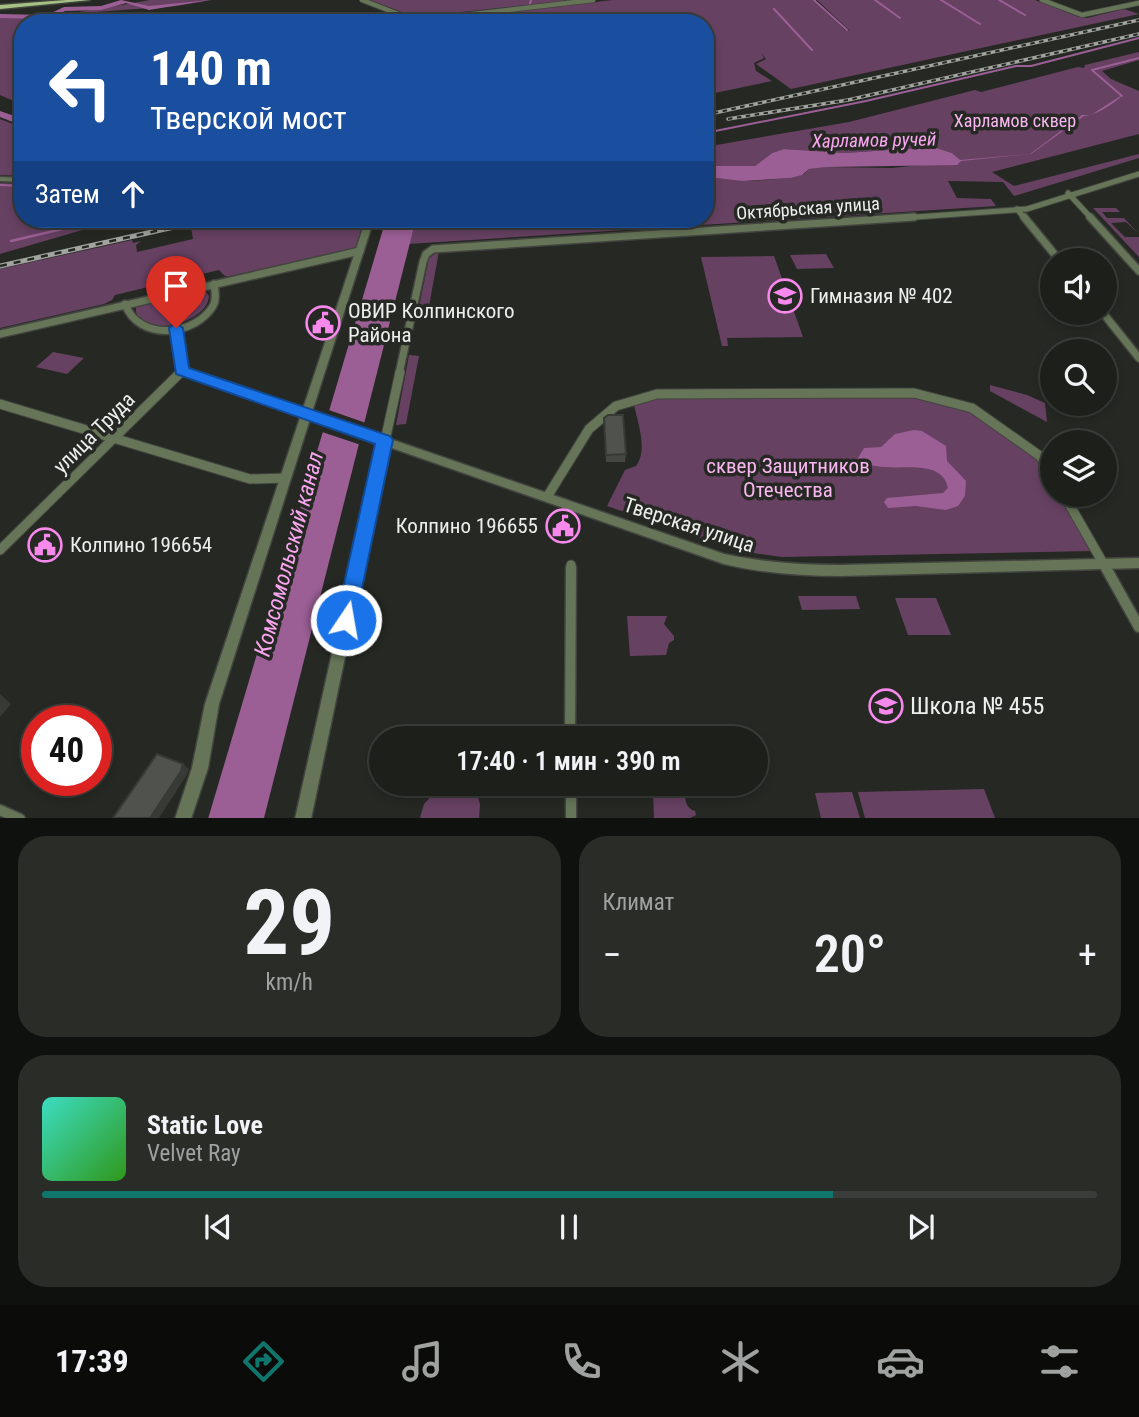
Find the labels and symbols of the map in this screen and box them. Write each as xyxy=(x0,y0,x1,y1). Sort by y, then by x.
park label: Харламов сквер xyxy=(954,110,1076,131)
water label: Харламов ручей xyxy=(811,127,936,153)
street label: Октябрьская улица xyxy=(736,193,880,223)
pin xyxy=(146,256,206,328)
school or university icon: Гимназия № 402 xyxy=(766,277,804,315)
place label: Гимназия № 402 xyxy=(810,284,953,308)
place label: ОВИР Колпинского Района xyxy=(348,299,514,347)
public building icon: ОВИР Колпинского Района xyxy=(304,304,342,342)
street label: улица Труда xyxy=(48,387,140,479)
water label: Комсомольский канал xyxy=(249,449,329,659)
park label: сквер Защитников Отечества xyxy=(706,454,870,502)
street label: Тверская улица xyxy=(620,493,758,557)
public building icon: Колпино 196655 xyxy=(544,507,582,545)
place label: Колпино 196655 xyxy=(396,514,538,538)
public building icon: Колпино 196654 xyxy=(26,526,64,564)
place label: Колпино 196654 xyxy=(70,533,212,557)
position arrow xyxy=(309,583,383,657)
school or university icon: Школа № 455 xyxy=(867,687,905,725)
place label: Школа № 455 xyxy=(910,692,1044,720)
speed limit sign: 40 xyxy=(21,705,112,796)

